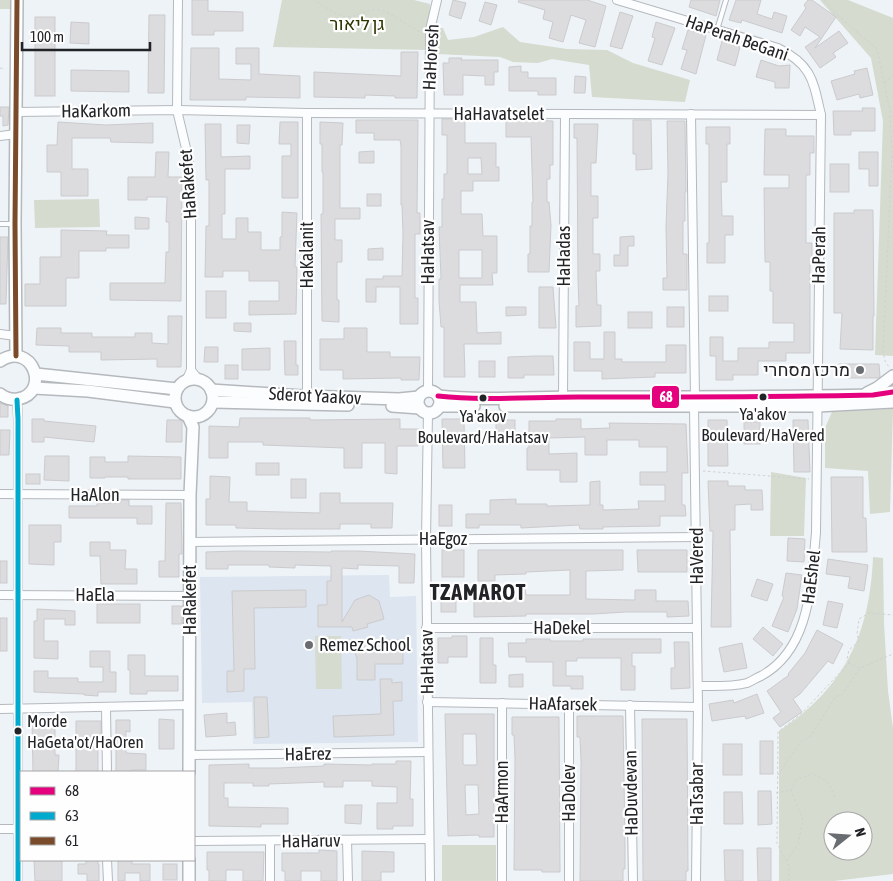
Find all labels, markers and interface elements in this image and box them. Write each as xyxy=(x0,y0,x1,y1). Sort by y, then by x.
street label: HaPerah BeGani xyxy=(683,10,791,65)
park label: גן ליאור xyxy=(330,13,385,34)
scale bar xyxy=(22,20,150,52)
street label: HaHoresh xyxy=(418,23,443,91)
text: 100 m xyxy=(30,28,64,45)
street label: HaKarkom xyxy=(61,99,131,122)
street label: HaHavatselet xyxy=(454,103,544,124)
street label: HaRakefet xyxy=(175,148,200,220)
street label: HaHatsav xyxy=(417,220,438,284)
street label: HaKalanit xyxy=(296,222,317,288)
street label: HaHadas xyxy=(553,226,574,286)
street label: HaPerah xyxy=(807,226,830,284)
place label: מרכז מסחרי xyxy=(763,359,850,380)
marker: מרכז מסחרי xyxy=(854,364,866,376)
street label: Sderot Yaakov xyxy=(268,383,362,408)
line badge: 68 xyxy=(651,385,680,409)
text: 68 xyxy=(659,389,673,405)
marker: Ya'akov Boulevard/HaVered xyxy=(758,392,768,402)
marker: Ya'akov Boulevard/HaHatsav xyxy=(478,393,488,403)
place label: Ya'akov Boulevard/HaVered xyxy=(701,404,825,445)
place label: Ya'akov Boulevard/HaHatsav xyxy=(417,406,549,447)
street label: HaAlon xyxy=(70,484,120,505)
street label: HaVered xyxy=(686,527,707,585)
street label: HaEgoz xyxy=(419,528,468,549)
street label: HaEshel xyxy=(797,548,824,605)
street label: HaRakefet xyxy=(179,565,200,635)
district label: TZAMAROT xyxy=(430,579,526,605)
street label: HaEla xyxy=(75,584,115,605)
street label: HaDekel xyxy=(533,617,591,638)
street label: HaHatsav xyxy=(415,629,438,695)
place label: Remez School xyxy=(319,634,411,655)
marker: Remez School xyxy=(303,639,315,651)
street label: HaAfarsek xyxy=(528,692,598,715)
place label: Morde HaGeta'ot/HaOren xyxy=(27,711,144,752)
marker: Morde HaGeta'ot/HaOren xyxy=(13,726,23,736)
street label: HaErez xyxy=(285,743,332,764)
street label: HaDuvdevan xyxy=(619,750,642,836)
street label: HaArmon xyxy=(491,760,512,824)
street label: HaTsabar xyxy=(686,762,707,825)
street label: HaDolev xyxy=(558,764,579,822)
legend xyxy=(20,771,195,861)
text: 68 xyxy=(65,782,79,799)
text: 63 xyxy=(65,807,79,824)
north arrow xyxy=(823,811,873,861)
text: N xyxy=(852,826,869,838)
street label: HaHaruv xyxy=(281,829,341,852)
text: 61 xyxy=(65,832,79,849)

